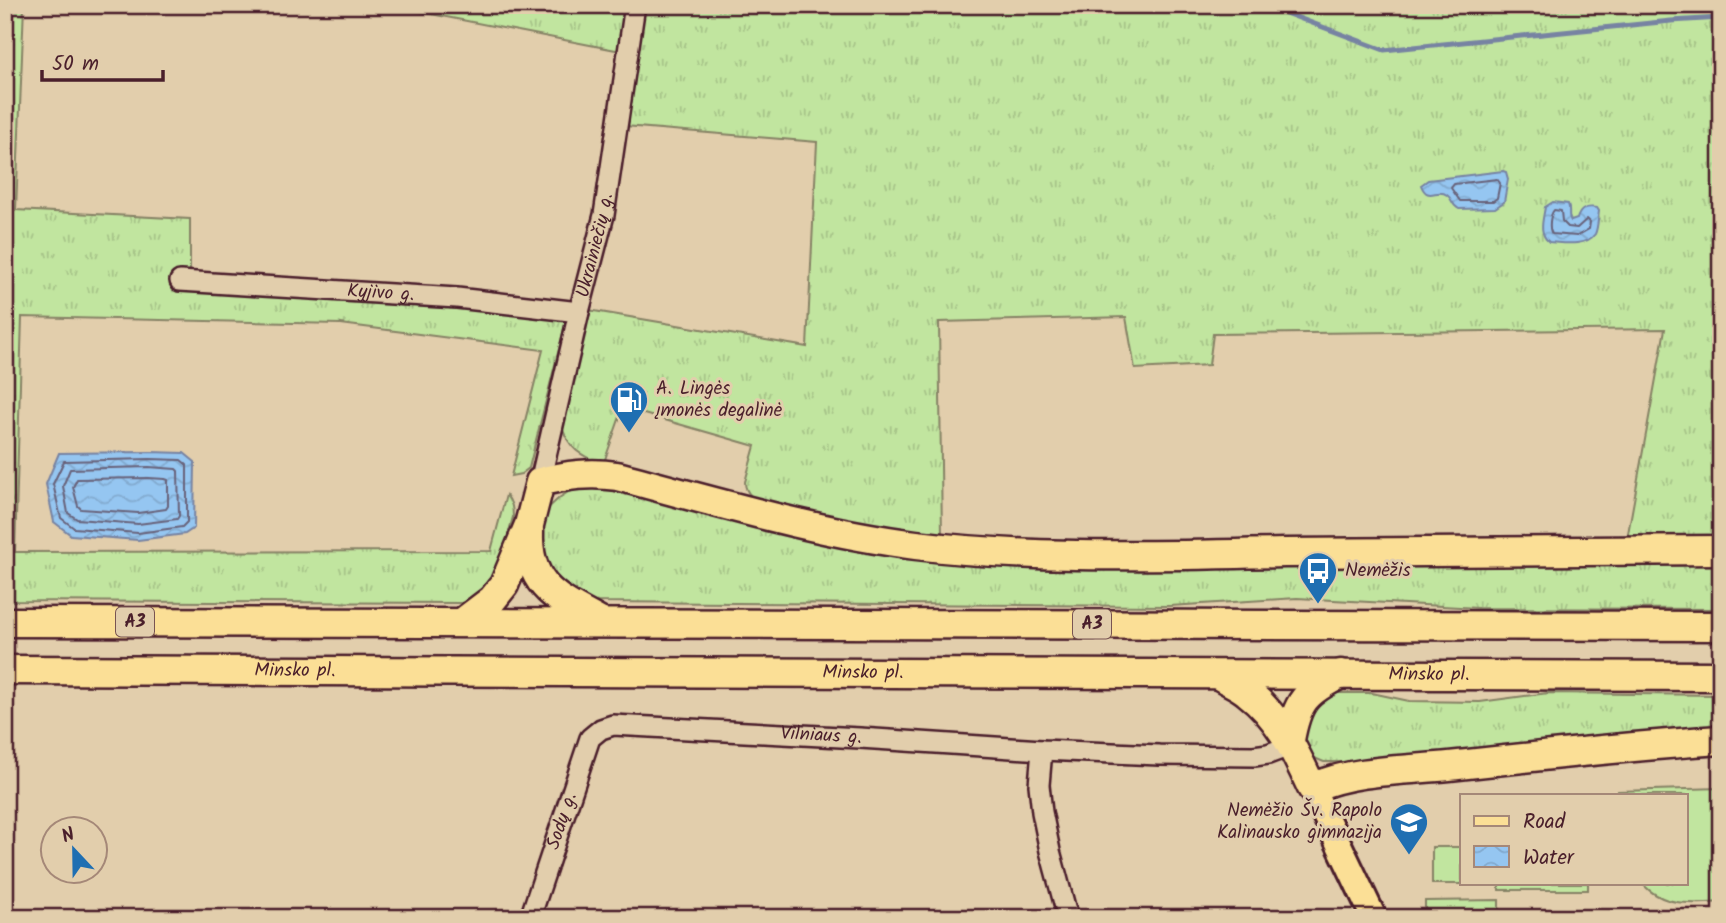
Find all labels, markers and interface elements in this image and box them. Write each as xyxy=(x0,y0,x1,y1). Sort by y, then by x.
scale bar xyxy=(42,38,163,82)
text: 50 m xyxy=(52,48,99,81)
street label: Ukrainiečių g. xyxy=(568,191,622,301)
street label: Kyjivo g. xyxy=(346,276,415,310)
place label: A. Lingės įmonės degalinė xyxy=(654,374,783,426)
fuel station icon: A. Lingės įmonės degalinė xyxy=(608,379,650,434)
bus stop icon: Nemėžis xyxy=(1297,550,1339,605)
place label: Nemėžis xyxy=(1345,556,1411,586)
road number: A3 xyxy=(116,608,154,636)
road number: A3 xyxy=(1073,610,1111,638)
street label: Minsko pl. xyxy=(254,656,336,686)
street label: Minsko pl. xyxy=(822,658,904,688)
street label: Minsko pl. xyxy=(1388,660,1470,690)
street label: Vilniaus g. xyxy=(780,719,863,753)
street label: Sodų g. xyxy=(539,789,586,854)
legend xyxy=(1460,794,1688,884)
place label: Nemėžio Šv. Rapolo Kalinausko gimnazija xyxy=(1217,796,1382,848)
school or university icon: Nemėžio Šv. Rapolo Kalinausko gimnazija xyxy=(1388,801,1430,856)
text: Road xyxy=(1523,806,1566,839)
north arrow xyxy=(38,814,108,884)
text: N xyxy=(57,820,80,852)
text: Water xyxy=(1523,842,1575,875)

